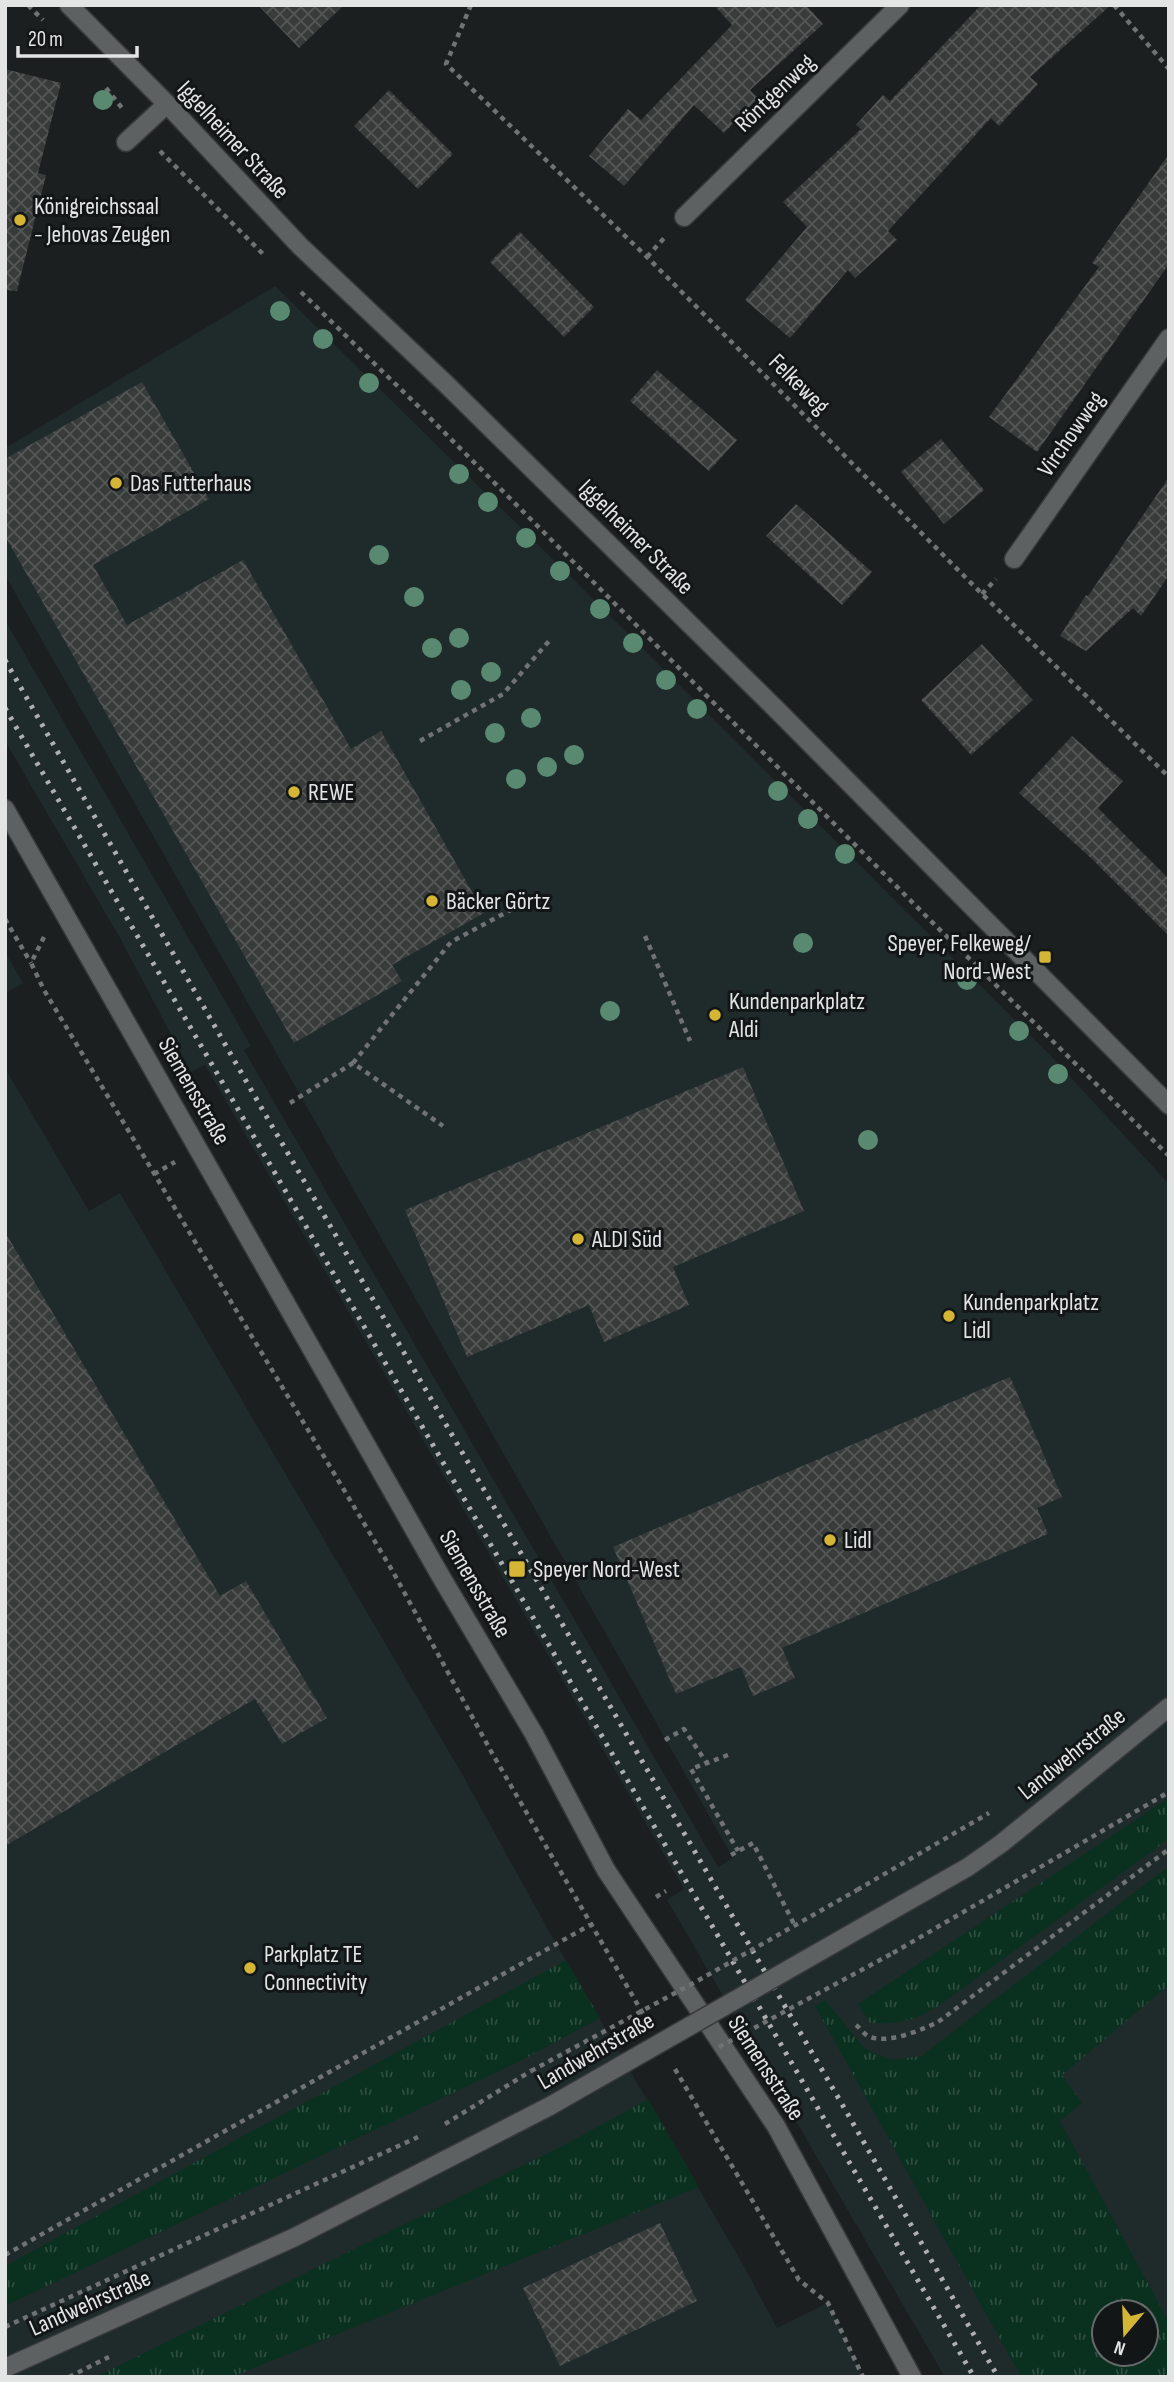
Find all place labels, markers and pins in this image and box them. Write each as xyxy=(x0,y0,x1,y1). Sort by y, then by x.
place label: Königreichssaal - Jehovas Zeugen xyxy=(34,192,170,249)
marker: Königreichssaal - Jehovas Zeugen xyxy=(12,212,28,228)
place label: Das Futterhaus xyxy=(130,469,252,498)
marker: Das Futterhaus xyxy=(108,475,124,491)
place label: REWE xyxy=(308,778,355,807)
marker: REWE xyxy=(286,784,302,800)
place label: Bäcker Görtz xyxy=(446,887,550,916)
marker: Bäcker Görtz xyxy=(424,893,440,909)
place label: Speyer, Felkeweg/ Nord-West xyxy=(887,929,1031,986)
marker: Speyer, Felkeweg/ Nord-West xyxy=(1037,949,1053,965)
place label: Kundenparkplatz Aldi xyxy=(728,987,865,1044)
marker: Kundenparkplatz Aldi xyxy=(707,1007,723,1023)
place label: ALDI Süd xyxy=(591,1225,662,1254)
marker: ALDI Süd xyxy=(570,1231,586,1247)
place label: Kundenparkplatz Lidl xyxy=(963,1288,1099,1345)
marker: Kundenparkplatz Lidl xyxy=(941,1308,957,1324)
place label: Lidl xyxy=(844,1526,872,1555)
marker: Lidl xyxy=(822,1532,838,1548)
place label: Speyer Nord-West xyxy=(533,1555,680,1584)
marker: Speyer Nord-West xyxy=(507,1559,527,1579)
place label: Parkplatz TE Connectivity xyxy=(264,1940,367,1997)
marker: Parkplatz TE Connectivity xyxy=(242,1960,258,1976)

